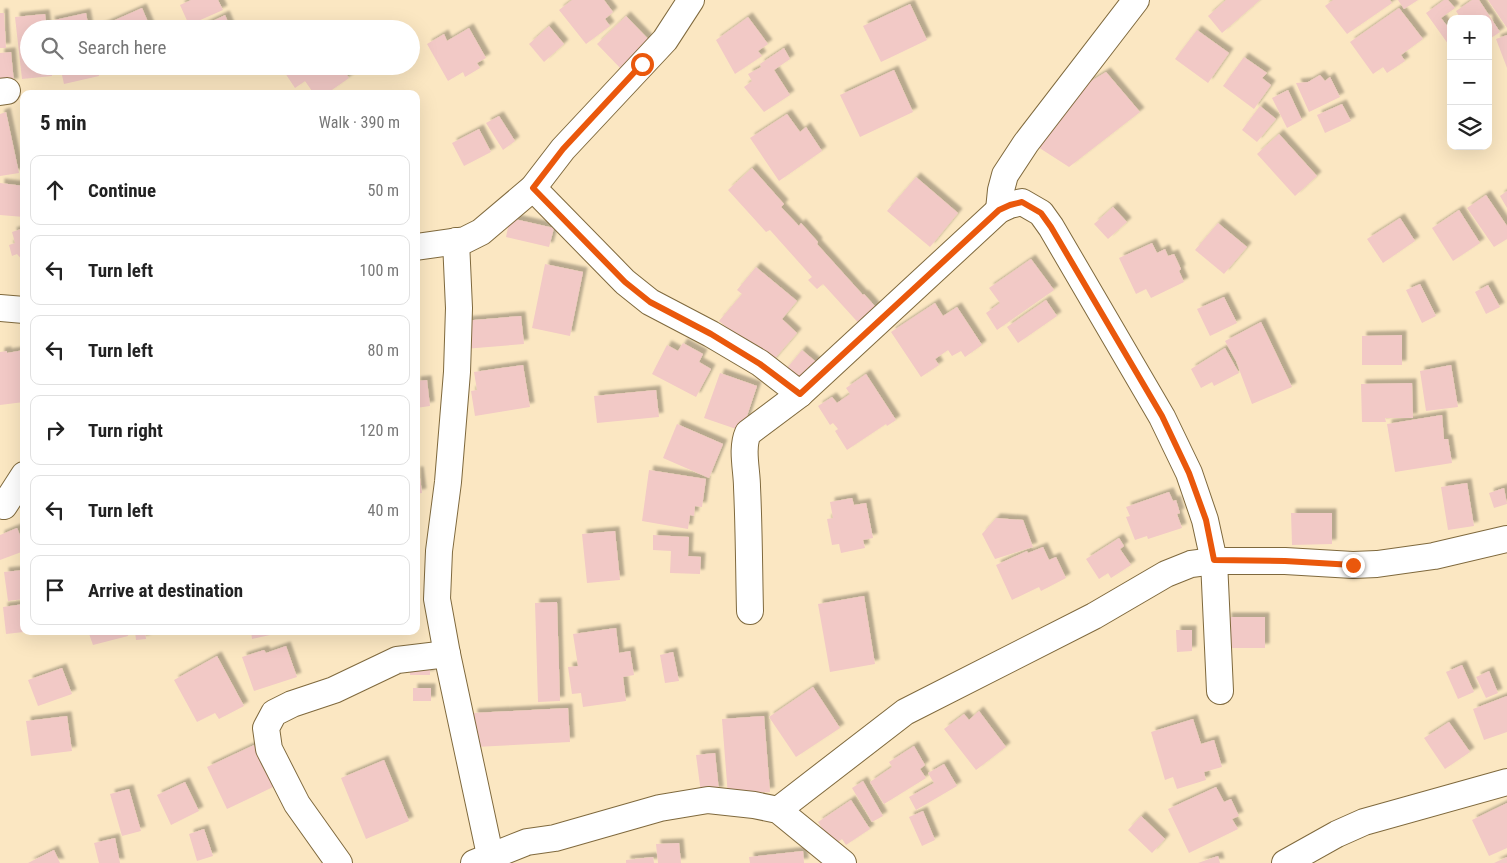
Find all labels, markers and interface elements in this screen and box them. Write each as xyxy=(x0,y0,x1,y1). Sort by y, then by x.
map controls xyxy=(1447,15,1492,150)
button: + xyxy=(1447,15,1492,60)
search box xyxy=(20,20,420,75)
icon: search xyxy=(38,34,66,62)
text: Search here xyxy=(78,36,166,59)
route start xyxy=(631,53,654,76)
button: − xyxy=(1447,60,1492,105)
button: layers xyxy=(1447,105,1492,150)
text: 5 min xyxy=(40,111,87,135)
text: Walk · 390 m xyxy=(319,113,400,132)
icon: ahead xyxy=(41,176,69,204)
text: Continue xyxy=(88,179,156,202)
text: 50 m xyxy=(367,181,399,200)
icon: left xyxy=(41,256,69,284)
text: Turn left xyxy=(88,259,153,282)
text: 100 m xyxy=(360,261,399,280)
icon: left xyxy=(41,336,69,364)
text: Turn left xyxy=(88,339,153,362)
text: 80 m xyxy=(367,341,399,360)
icon: right xyxy=(41,416,69,444)
text: Turn right xyxy=(88,419,163,442)
text: 120 m xyxy=(360,421,399,440)
icon: left xyxy=(41,496,69,524)
text: Turn left xyxy=(88,499,153,522)
text: 40 m xyxy=(367,501,399,520)
route end xyxy=(1342,554,1365,577)
icon: arrive xyxy=(41,576,69,604)
text: Arrive at destination xyxy=(88,579,243,602)

